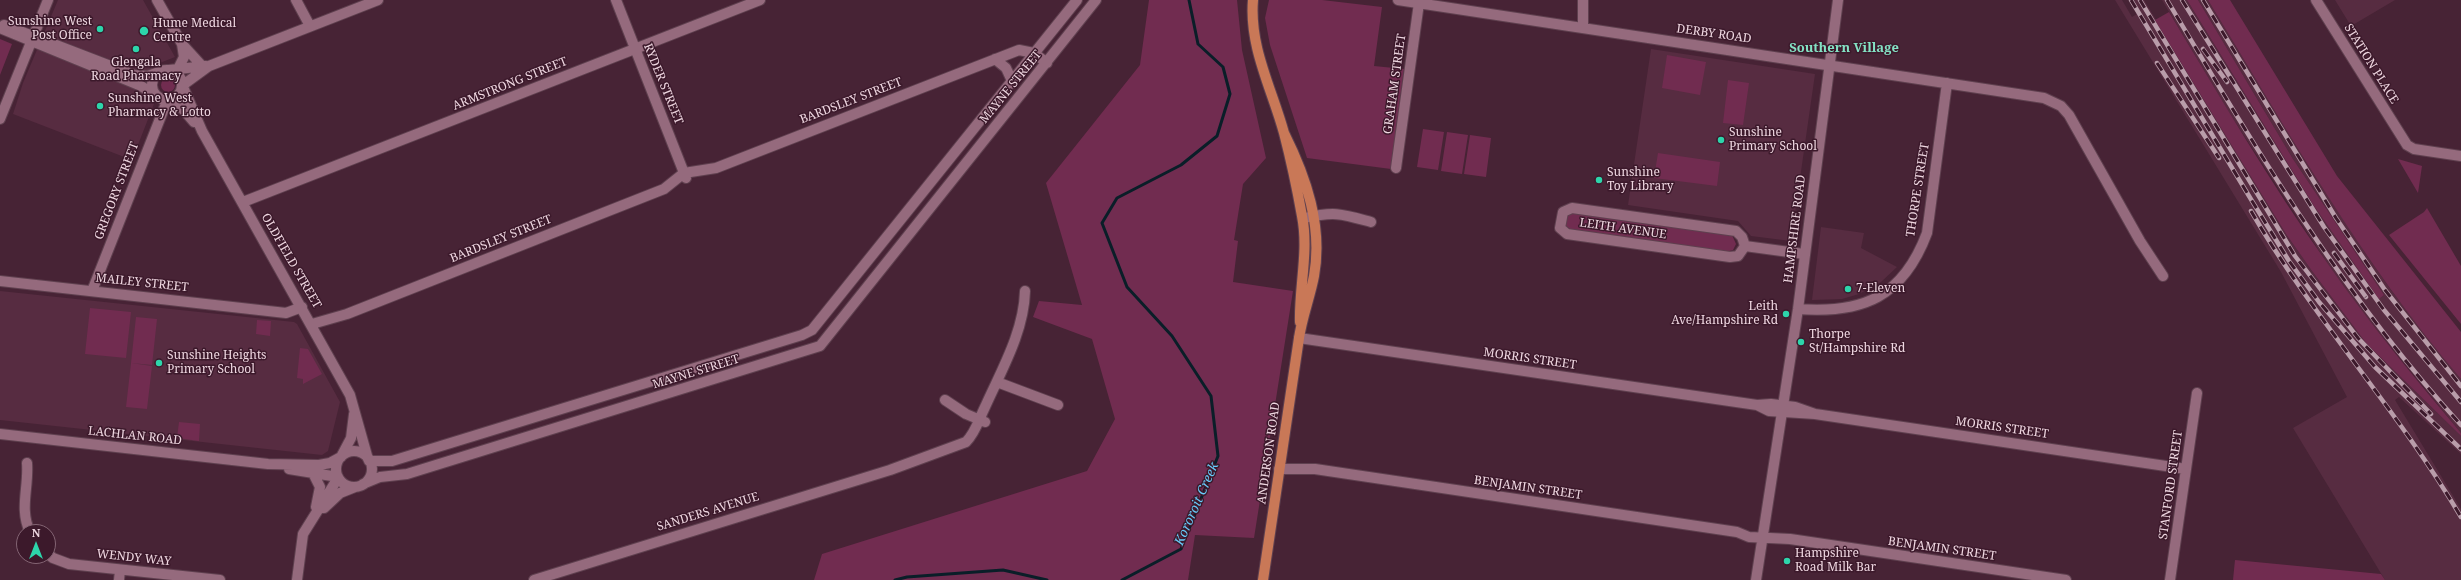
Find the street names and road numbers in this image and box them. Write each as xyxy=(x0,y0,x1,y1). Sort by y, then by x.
street label: STATION PLACE xyxy=(2341,21,2401,107)
street label: DERBY ROAD xyxy=(1676,22,1752,46)
street label: GRAHAM STREET xyxy=(1381,33,1409,135)
street label: RYDER STREET xyxy=(640,41,686,127)
street label: MAYNE STREET xyxy=(977,48,1045,126)
street label: ARMSTRONG STREET xyxy=(451,54,569,114)
street label: BARDSLEY STREET xyxy=(798,75,904,127)
street label: GREGORY STREET xyxy=(92,140,142,242)
street label: THORPE STREET xyxy=(1903,142,1933,238)
street label: HAMPSHIRE ROAD xyxy=(1781,174,1809,284)
street label: OLDFIELD STREET xyxy=(258,211,324,311)
street label: BARDSLEY STREET xyxy=(448,212,554,266)
street label: LEITH AVENUE xyxy=(1579,216,1667,242)
street label: MAILEY STREET xyxy=(95,271,189,295)
street label: MORRIS STREET xyxy=(1483,345,1577,373)
street label: MAYNE STREET xyxy=(651,352,741,392)
street label: ANDERSON ROAD xyxy=(1255,401,1283,505)
street label: MORRIS STREET xyxy=(1955,414,2049,442)
street label: LACHLAN ROAD xyxy=(87,424,183,448)
street label: STANFORD STREET xyxy=(2156,430,2186,540)
street label: BENJAMIN STREET xyxy=(1473,473,1583,503)
street label: SANDERS AVENUE xyxy=(655,490,761,534)
street label: BENJAMIN STREET xyxy=(1887,534,1997,564)
street label: WENDY WAY xyxy=(96,547,172,569)

